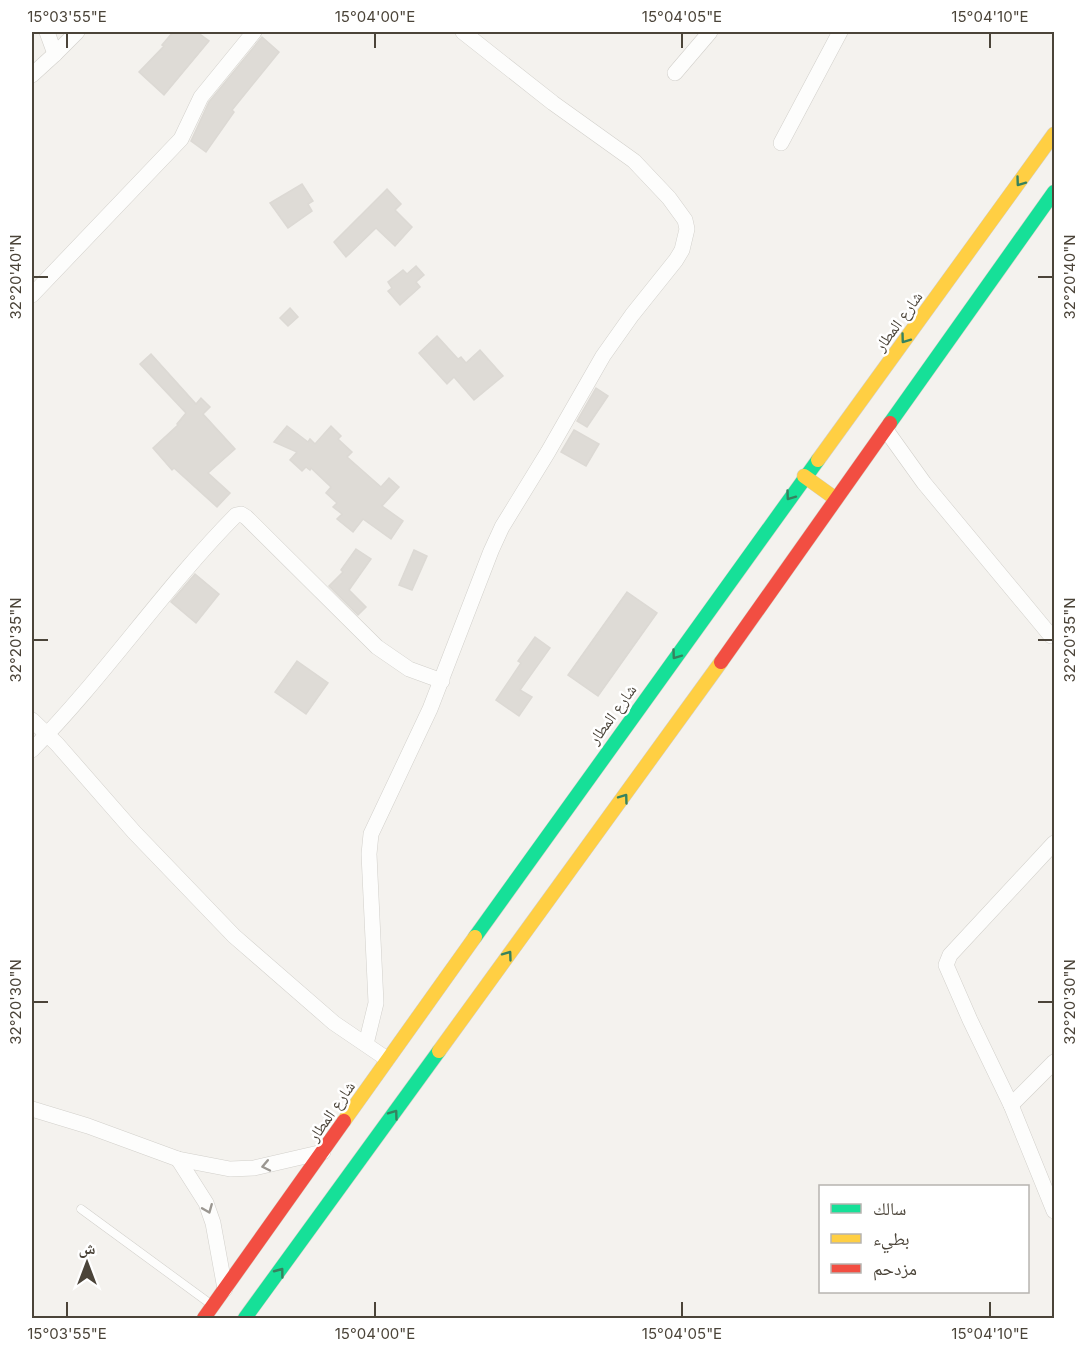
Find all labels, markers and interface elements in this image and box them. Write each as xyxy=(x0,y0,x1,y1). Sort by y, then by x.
text: 15°03'55"E xyxy=(27,7,107,26)
text: 15°04'00"E xyxy=(335,7,415,26)
text: 15°04'05"E xyxy=(642,7,722,26)
text: 15°04'10"E xyxy=(951,7,1029,26)
one-way arrow xyxy=(1016,175,1027,186)
text: 32°20'40"N xyxy=(6,235,25,319)
text: 32°20'40"N xyxy=(1060,235,1079,319)
street label: شارع المطار xyxy=(869,287,927,356)
one-way arrow xyxy=(901,332,912,343)
one-way arrow xyxy=(786,490,797,501)
text: 32°20'35"N xyxy=(6,597,25,683)
text: 32°20'35"N xyxy=(1060,597,1079,683)
one-way arrow xyxy=(672,648,683,659)
street label: شارع المطار xyxy=(583,680,641,749)
one-way arrow xyxy=(616,794,627,805)
one-way arrow xyxy=(501,951,512,962)
text: 32°20'30"N xyxy=(6,959,25,1045)
text: 32°20'30"N xyxy=(1060,959,1079,1045)
street label: شارع المطار xyxy=(302,1077,360,1146)
one-way arrow xyxy=(387,1109,398,1120)
one-way arrow xyxy=(261,1159,271,1172)
legend xyxy=(819,1185,1029,1293)
text: سالك xyxy=(873,1198,906,1219)
one-way arrow xyxy=(201,1203,213,1214)
text: بطيء xyxy=(873,1228,910,1254)
north arrow xyxy=(57,1233,117,1293)
text: ش xyxy=(79,1238,96,1258)
text: مزدحم xyxy=(873,1258,917,1281)
one-way arrow xyxy=(273,1267,284,1278)
text: 15°03'55"E xyxy=(27,1324,107,1343)
text: 15°04'00"E xyxy=(335,1324,415,1343)
text: 15°04'05"E xyxy=(642,1324,722,1343)
text: 15°04'10"E xyxy=(951,1324,1029,1343)

